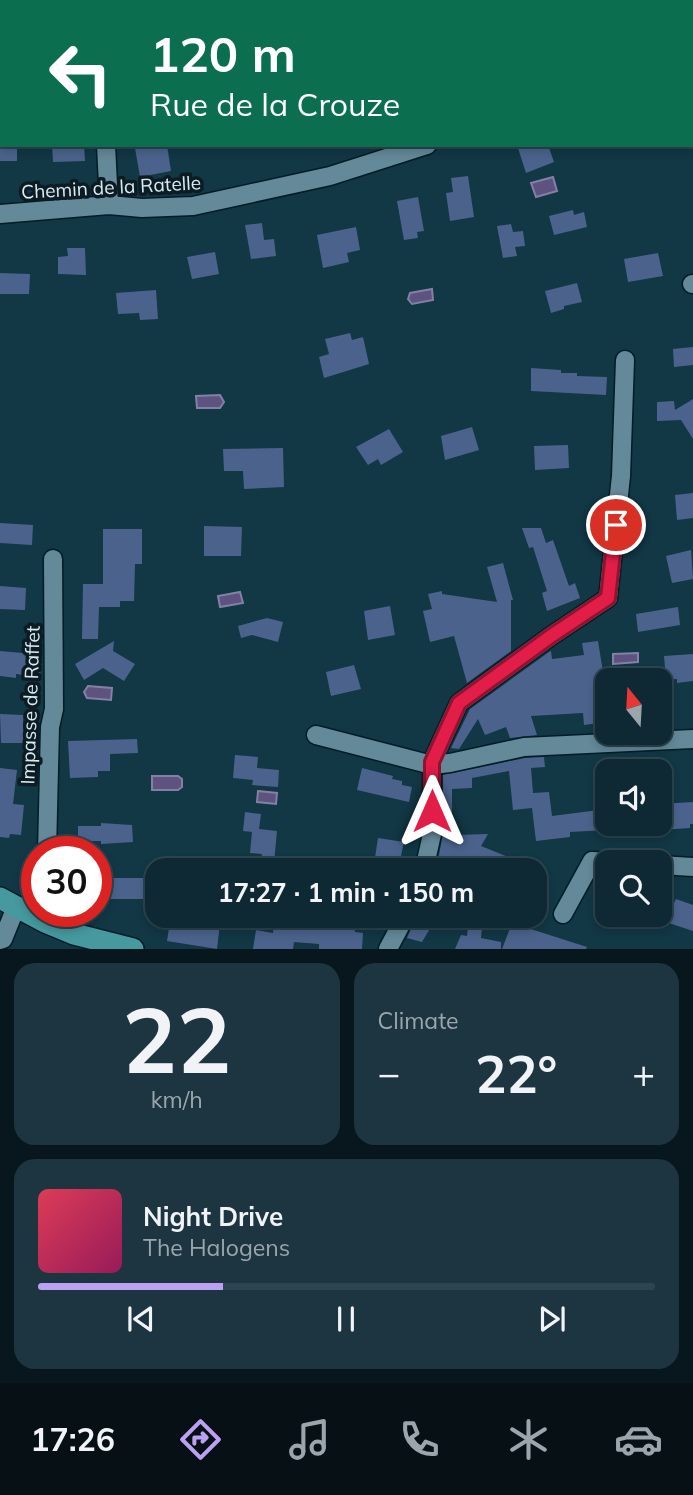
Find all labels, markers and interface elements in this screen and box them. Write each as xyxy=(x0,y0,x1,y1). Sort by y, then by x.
text: 120 m xyxy=(150,23,296,84)
icon: left xyxy=(35,28,126,119)
text: Rue de la Crouze xyxy=(150,84,400,124)
street label: Chemin de la Ratelle xyxy=(20,170,202,204)
pin xyxy=(586,495,646,555)
icon: arrive xyxy=(597,506,635,544)
street label: Impasse de Raffet xyxy=(15,625,45,785)
north arrow xyxy=(595,668,672,746)
map controls xyxy=(595,668,672,927)
button: sound xyxy=(595,759,672,836)
position arrow xyxy=(395,774,469,848)
speed limit sign: 30 xyxy=(21,836,112,927)
button: search xyxy=(595,850,672,927)
text: 17:27 · 1 min · 150 m xyxy=(218,876,474,909)
text: 22 xyxy=(122,982,231,1096)
text: Climate xyxy=(378,1006,459,1035)
text: 22° xyxy=(475,1041,557,1106)
text: − xyxy=(378,1049,400,1097)
text: + xyxy=(632,1049,655,1097)
text: km/h xyxy=(151,1085,203,1114)
text: Night Drive xyxy=(143,1200,283,1233)
text: The Halogens xyxy=(143,1233,290,1262)
icon: previous xyxy=(122,1300,160,1338)
icon: pause xyxy=(327,1300,365,1338)
icon: next xyxy=(533,1300,571,1338)
icon: directions xyxy=(176,1415,225,1464)
icon: music xyxy=(285,1415,334,1464)
icon: phone xyxy=(395,1415,444,1464)
icon: climate xyxy=(504,1415,553,1464)
icon: car xyxy=(614,1415,663,1464)
text: 17:26 xyxy=(30,1419,115,1459)

